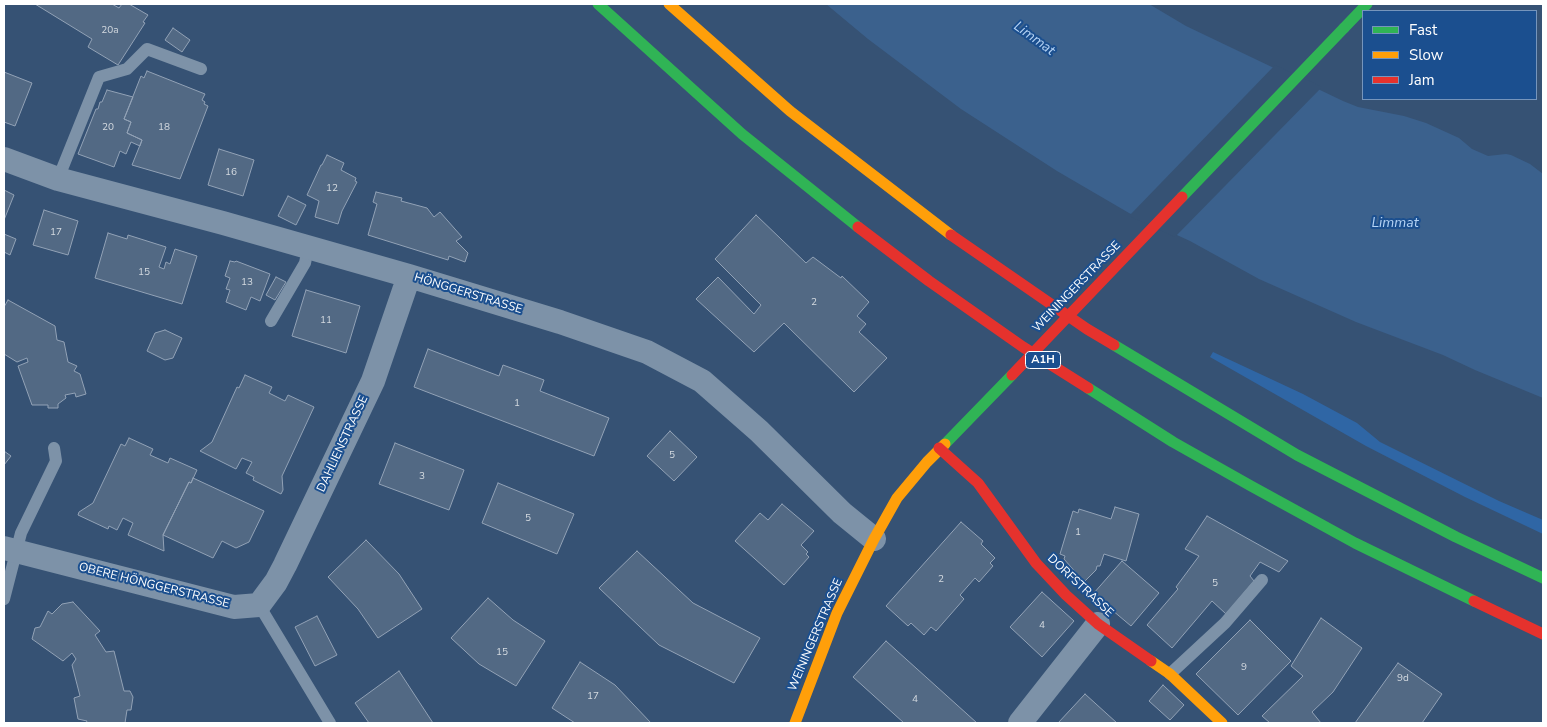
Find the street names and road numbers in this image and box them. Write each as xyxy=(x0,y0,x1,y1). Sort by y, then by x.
street label: WEININGERSTRASSE xyxy=(1030,239,1124,335)
street label: HÖNGGERSTRASSE xyxy=(412,271,524,317)
road number: A1H xyxy=(1026,352,1060,368)
street label: DAHLIENSTRASSE xyxy=(314,393,372,495)
street label: DORFSTRASSE xyxy=(1044,552,1116,620)
street label: OBERE HÖNGGERSTRASSE xyxy=(77,560,231,612)
street label: WEININGERSTRASSE xyxy=(786,577,846,693)

